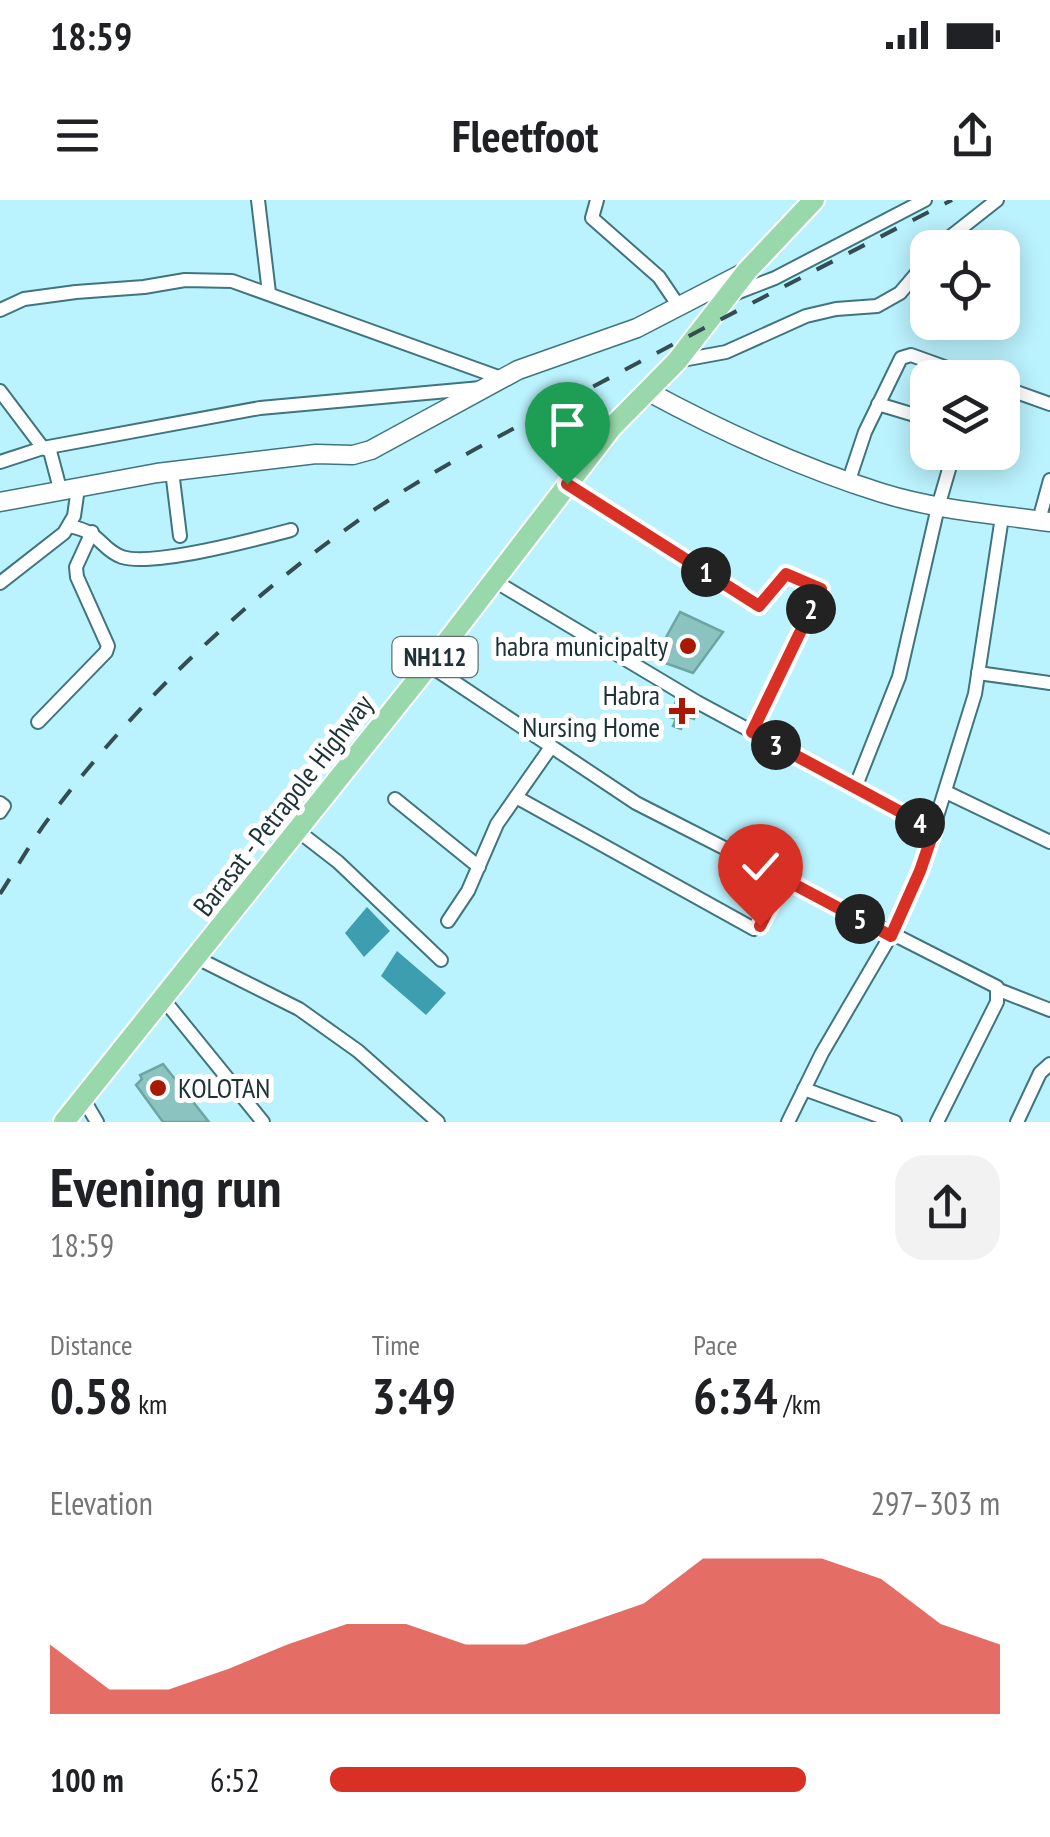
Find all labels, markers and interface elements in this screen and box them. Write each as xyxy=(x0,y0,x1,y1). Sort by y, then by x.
text: 18:59 xyxy=(50,11,132,60)
text: Fleetfoot xyxy=(452,106,598,164)
icon: menu xyxy=(50,108,105,163)
icon: share xyxy=(945,108,1000,163)
map controls xyxy=(910,230,1020,470)
button: locate xyxy=(910,230,1020,340)
button: layers xyxy=(910,360,1020,470)
pin xyxy=(525,382,610,485)
icon: arrive xyxy=(540,397,595,452)
pin: 1 xyxy=(681,547,731,597)
text: 1 xyxy=(699,553,713,590)
pin: 2 xyxy=(786,584,836,634)
text: 2 xyxy=(804,590,818,627)
place label: habra municipalty xyxy=(495,627,668,664)
marker: habra municipalty xyxy=(677,635,699,657)
road number: NH112 xyxy=(392,637,478,677)
place label: Habra Nursing Home xyxy=(522,676,660,745)
street label: Barasat - Petrapole Highway xyxy=(184,686,381,923)
marker: Habra Nursing Home xyxy=(669,698,695,724)
pin: 3 xyxy=(751,720,801,770)
text: 3 xyxy=(769,726,783,763)
pin: 4 xyxy=(895,798,945,848)
text: 4 xyxy=(913,804,927,841)
pin xyxy=(718,824,803,927)
icon: check xyxy=(733,839,788,894)
pin: 5 xyxy=(835,894,885,944)
text: 5 xyxy=(853,900,867,937)
place label: KOLOTAN xyxy=(178,1069,270,1106)
marker: KOLOTAN xyxy=(147,1077,169,1099)
text: Evening run xyxy=(50,1151,282,1222)
button: share xyxy=(895,1155,1000,1260)
text: 18:59 xyxy=(50,1224,114,1266)
text: Distance xyxy=(50,1326,133,1363)
text: Time xyxy=(372,1326,420,1363)
text: Pace xyxy=(693,1326,737,1363)
text: 0.58 xyxy=(50,1363,132,1428)
text: 3:49 xyxy=(372,1363,456,1428)
text: 6:34 xyxy=(693,1363,778,1428)
text: km xyxy=(132,1385,167,1422)
text: /km xyxy=(778,1385,821,1422)
text: Elevation xyxy=(50,1482,153,1524)
text: 297–303 m xyxy=(871,1482,1000,1524)
text: 100 m xyxy=(50,1759,124,1801)
text: 6:52 xyxy=(210,1759,260,1801)

